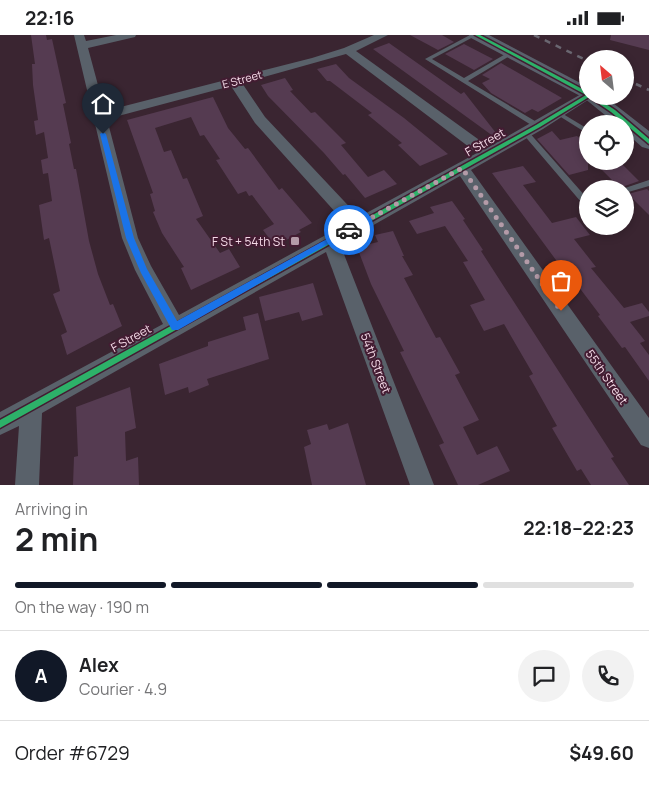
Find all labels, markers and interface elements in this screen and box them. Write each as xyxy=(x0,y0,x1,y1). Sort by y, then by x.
text: 22:16 xyxy=(25,5,74,31)
north arrow xyxy=(579,50,634,105)
map controls xyxy=(579,50,634,235)
street label: E Street xyxy=(220,66,264,92)
pin xyxy=(82,83,124,134)
icon: home xyxy=(89,90,117,118)
button: locate xyxy=(579,115,634,170)
street label: F Street xyxy=(462,124,508,160)
button: layers xyxy=(579,180,634,235)
courier xyxy=(324,205,374,255)
icon: car xyxy=(335,216,363,244)
place label: F St + 54th St xyxy=(212,233,285,250)
marker: F St + 54th St xyxy=(289,235,301,247)
pin xyxy=(540,260,582,311)
icon: bag xyxy=(547,267,575,295)
street label: F Street xyxy=(108,320,154,356)
street label: 54th Street xyxy=(357,330,395,396)
street label: 55th Street xyxy=(582,346,632,408)
text: Arriving in xyxy=(15,498,88,520)
text: 22:18–22:23 xyxy=(523,515,634,541)
text: 2 min xyxy=(15,517,98,561)
text: On the way · 190 m xyxy=(15,596,149,618)
button: chat xyxy=(518,650,570,702)
button: phone xyxy=(582,650,634,702)
text: Alex xyxy=(79,652,119,678)
text: A xyxy=(35,663,47,689)
text: Courier · 4.9 xyxy=(79,678,167,700)
text: Order #6729 xyxy=(15,740,130,766)
text: $49.60 xyxy=(569,740,634,766)

